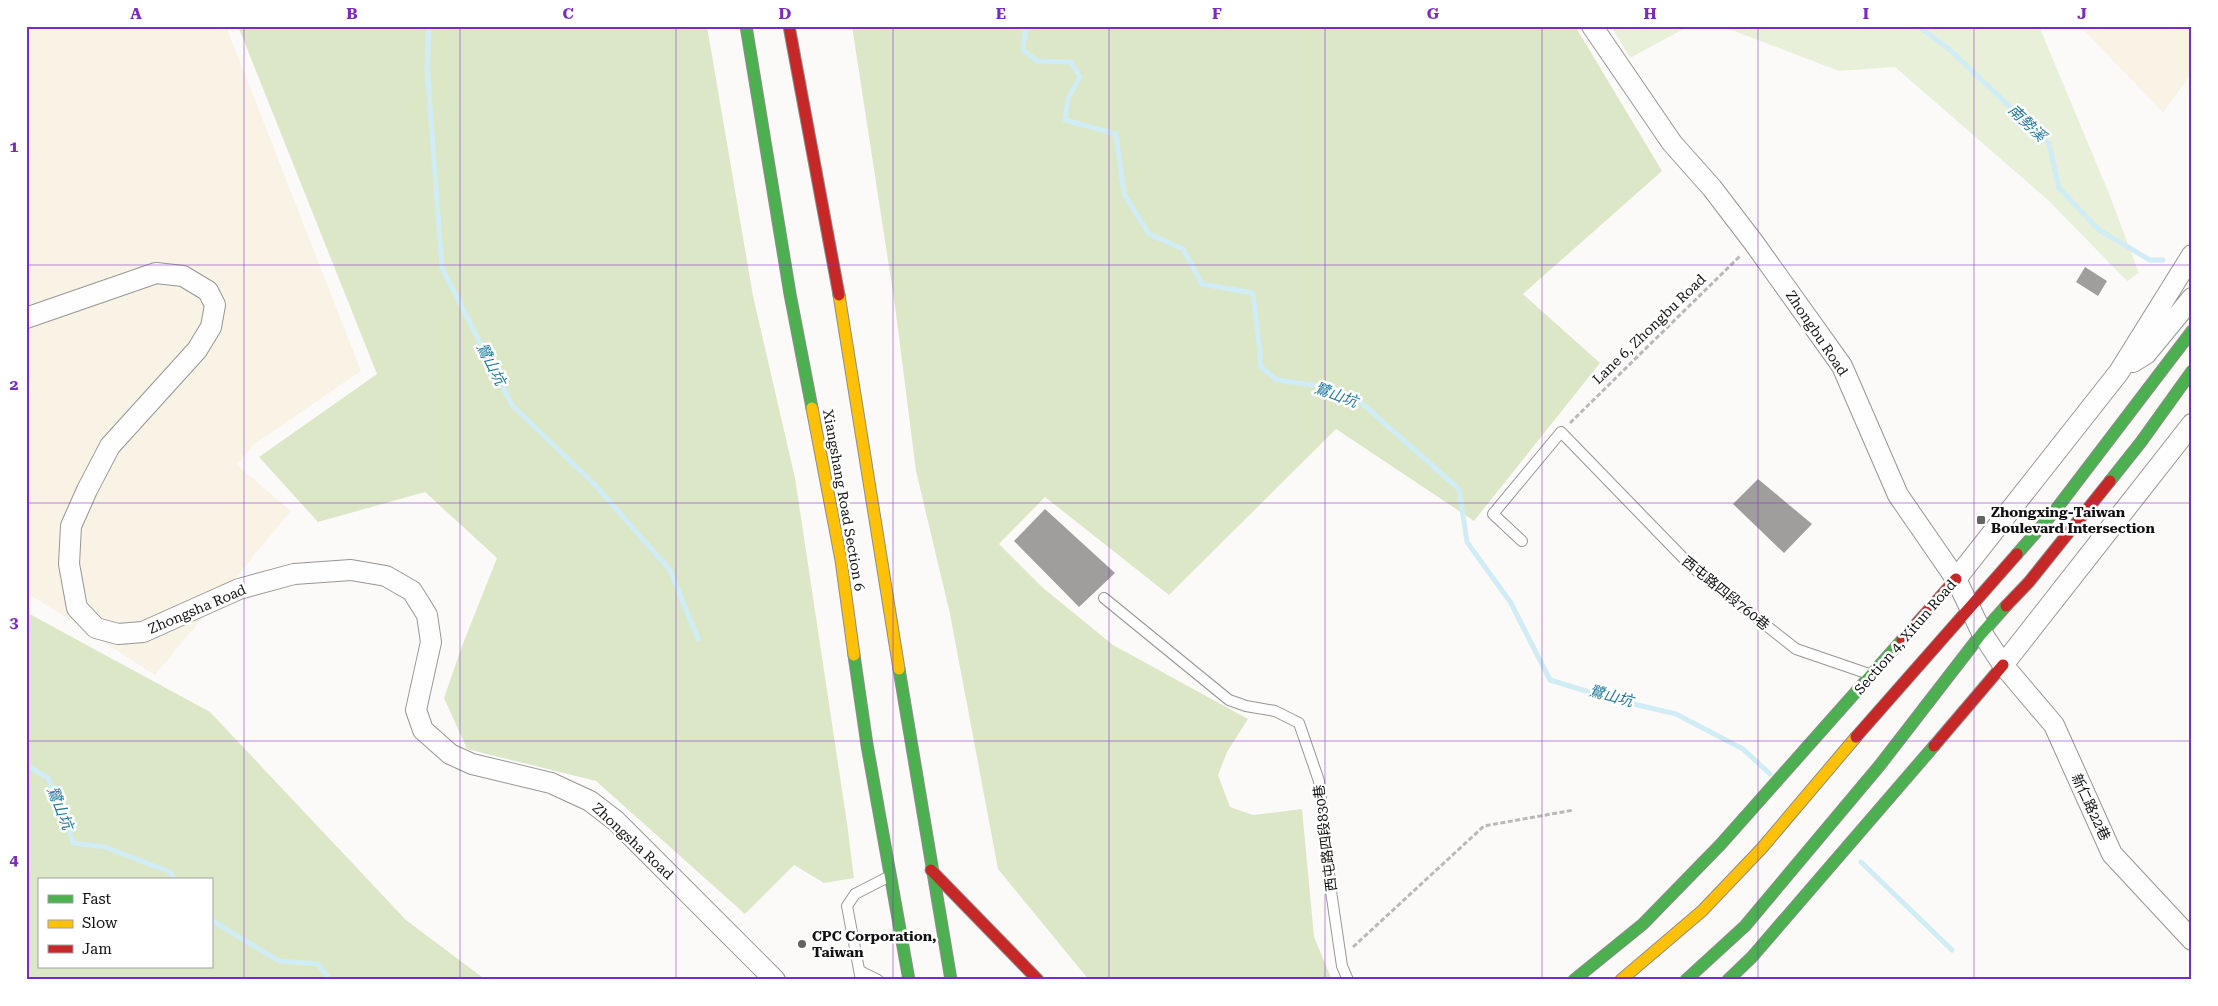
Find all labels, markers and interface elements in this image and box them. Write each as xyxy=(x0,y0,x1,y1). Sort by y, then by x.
text: A xyxy=(130,4,142,23)
text: B xyxy=(346,4,358,23)
text: C xyxy=(562,4,574,23)
text: D xyxy=(779,4,792,23)
text: E xyxy=(996,4,1006,23)
text: F xyxy=(1212,4,1222,23)
text: G xyxy=(1427,4,1440,23)
text: H xyxy=(1643,4,1657,23)
text: I xyxy=(1863,4,1869,23)
text: J xyxy=(2077,4,2087,23)
water label: 南勢溪 xyxy=(2005,101,2051,146)
text: 1 xyxy=(10,137,19,156)
street label: Lane 6, Zhongbu Road xyxy=(1589,271,1709,387)
street label: Zhongbu Road xyxy=(1783,287,1851,379)
water label: 鷺山坑 xyxy=(473,340,510,390)
text: 2 xyxy=(10,375,19,394)
water label: 鷺山坑 xyxy=(1312,379,1362,412)
street label: Xiangshang Road Section 6 xyxy=(820,408,868,592)
place label: Zhongxing-Taiwan Boulevard Intersection xyxy=(1991,504,2155,536)
marker: Zhongxing-Taiwan Boulevard Intersection xyxy=(1975,514,1987,526)
street label: 西屯路四段760巷 xyxy=(1679,553,1773,633)
street label: Section 4, Xitun Road xyxy=(1851,576,1959,697)
street label: Zhongsha Road xyxy=(146,581,248,637)
text: 3 xyxy=(10,613,19,632)
water label: 鷺山坑 xyxy=(1587,681,1637,711)
street label: 新仁路22巷 xyxy=(2069,771,2113,843)
water label: 鷺山坑 xyxy=(43,784,78,834)
street label: 西屯路四段830巷 xyxy=(1311,784,1339,892)
street label: Zhongsha Road xyxy=(589,800,677,882)
text: 4 xyxy=(10,850,19,869)
legend xyxy=(38,878,212,968)
text: Fast xyxy=(82,890,112,908)
text: Slow xyxy=(82,914,118,932)
place label: CPC Corporation, Taiwan xyxy=(812,928,937,960)
marker: CPC Corporation, Taiwan xyxy=(796,938,808,950)
text: Jam xyxy=(82,940,112,958)

